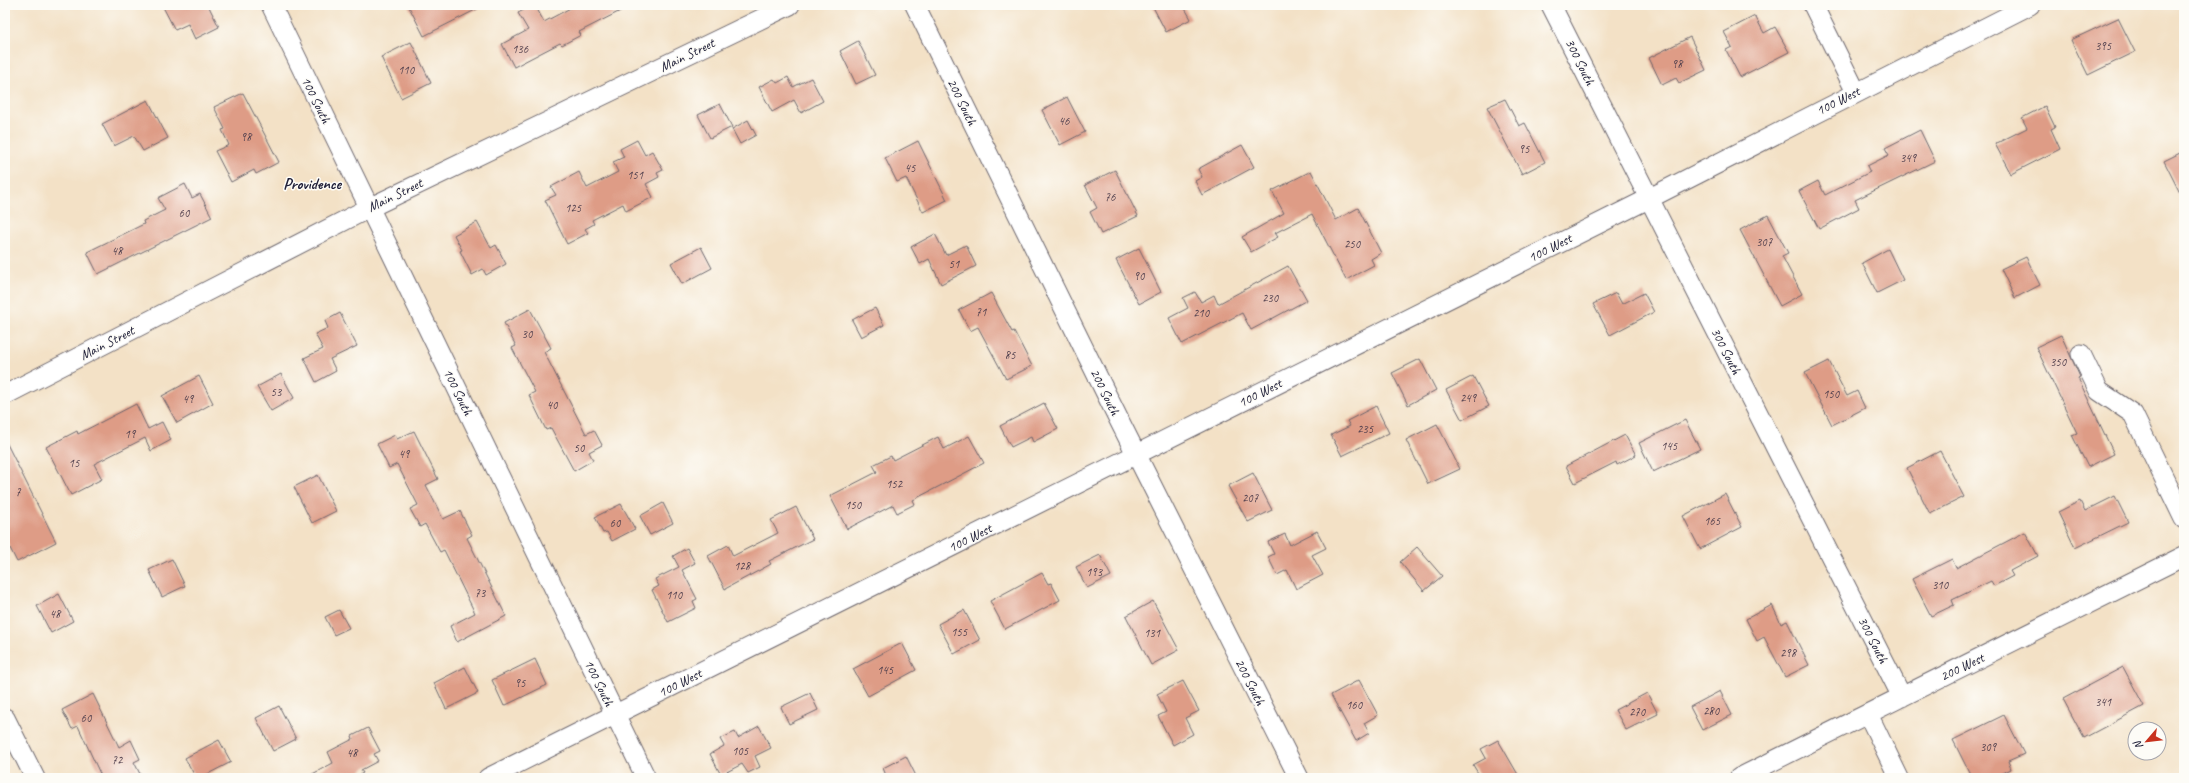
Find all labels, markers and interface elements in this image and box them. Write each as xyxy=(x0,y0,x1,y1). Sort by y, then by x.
street label: Main Street xyxy=(657,34,718,76)
street label: 300 South xyxy=(1561,36,1599,89)
house number: 395 xyxy=(2095,38,2112,54)
house number: 136 xyxy=(512,41,529,57)
house number: 98 xyxy=(1672,56,1684,72)
house number: 110 xyxy=(398,62,416,78)
street label: 100 South xyxy=(297,74,335,127)
street label: 200 South xyxy=(943,76,981,129)
street label: 100 West xyxy=(1813,82,1864,119)
house number: 46 xyxy=(1059,113,1070,129)
house number: 98 xyxy=(241,129,253,145)
house number: 95 xyxy=(1519,141,1530,157)
house number: 349 xyxy=(1900,150,1918,166)
house number: 45 xyxy=(905,160,916,176)
house number: 151 xyxy=(627,167,644,183)
district label: Providence xyxy=(283,174,343,194)
street label: Main Street xyxy=(365,174,426,216)
house number: 76 xyxy=(1105,189,1116,205)
house number: 125 xyxy=(565,200,582,216)
house number: 60 xyxy=(179,205,191,221)
street label: 100 West xyxy=(1525,229,1576,266)
house number: 307 xyxy=(1756,234,1773,250)
house number: 250 xyxy=(1344,236,1362,252)
house number: 48 xyxy=(112,243,124,259)
house number: 51 xyxy=(949,256,960,272)
house number: 90 xyxy=(1134,268,1146,284)
house number: 230 xyxy=(1262,290,1280,306)
house number: 71 xyxy=(976,304,987,320)
house number: 210 xyxy=(1193,305,1211,321)
street label: Main Street xyxy=(77,321,138,364)
street label: 300 South xyxy=(1707,325,1745,378)
house number: 30 xyxy=(522,326,534,342)
house number: 85 xyxy=(1005,347,1016,363)
house number: 350 xyxy=(2050,354,2068,370)
street label: 100 South xyxy=(439,366,477,419)
street label: 200 South xyxy=(1086,366,1124,419)
street label: 100 West xyxy=(1235,374,1286,411)
house number: 53 xyxy=(271,384,283,400)
house number: 150 xyxy=(1823,386,1841,402)
house number: 249 xyxy=(1460,390,1478,406)
house number: 49 xyxy=(183,391,195,407)
house number: 40 xyxy=(547,397,559,413)
house number: 235 xyxy=(1357,421,1374,437)
house number: 19 xyxy=(125,426,137,442)
house number: 145 xyxy=(1661,438,1678,454)
house number: 50 xyxy=(574,440,586,456)
house number: 49 xyxy=(399,446,411,462)
house number: 15 xyxy=(69,455,80,471)
house number: 152 xyxy=(886,476,904,492)
house number: 7 xyxy=(15,484,21,500)
house number: 207 xyxy=(1242,490,1259,506)
house number: 150 xyxy=(845,497,863,513)
house number: 165 xyxy=(1704,513,1721,529)
house number: 60 xyxy=(610,515,622,531)
street label: 100 West xyxy=(945,519,996,556)
house number: 128 xyxy=(734,558,752,574)
house number: 193 xyxy=(1086,564,1104,580)
house number: 310 xyxy=(1932,577,1950,593)
house number: 73 xyxy=(475,585,487,601)
house number: 110 xyxy=(666,587,684,603)
house number: 48 xyxy=(50,606,62,622)
street label: 300 South xyxy=(1854,614,1892,667)
house number: 155 xyxy=(951,624,968,640)
house number: 131 xyxy=(1144,625,1161,641)
house number: 298 xyxy=(1780,645,1798,661)
street label: 200 West xyxy=(1937,649,1988,685)
street label: 200 South xyxy=(1231,656,1269,709)
street label: 100 South xyxy=(580,657,618,710)
house number: 145 xyxy=(877,662,894,678)
street label: 100 West xyxy=(655,664,706,701)
house number: 95 xyxy=(515,675,526,691)
house number: 341 xyxy=(2095,694,2112,710)
house number: 160 xyxy=(1346,697,1364,713)
house number: 280 xyxy=(1703,703,1721,719)
house number: 270 xyxy=(1629,704,1647,720)
house number: 60 xyxy=(81,710,93,726)
north arrow xyxy=(2127,721,2167,761)
text: N xyxy=(2129,737,2146,752)
house number: 309 xyxy=(1980,739,1998,755)
house number: 105 xyxy=(732,743,749,759)
house number: 48 xyxy=(347,745,359,761)
house number: 72 xyxy=(112,752,124,768)

